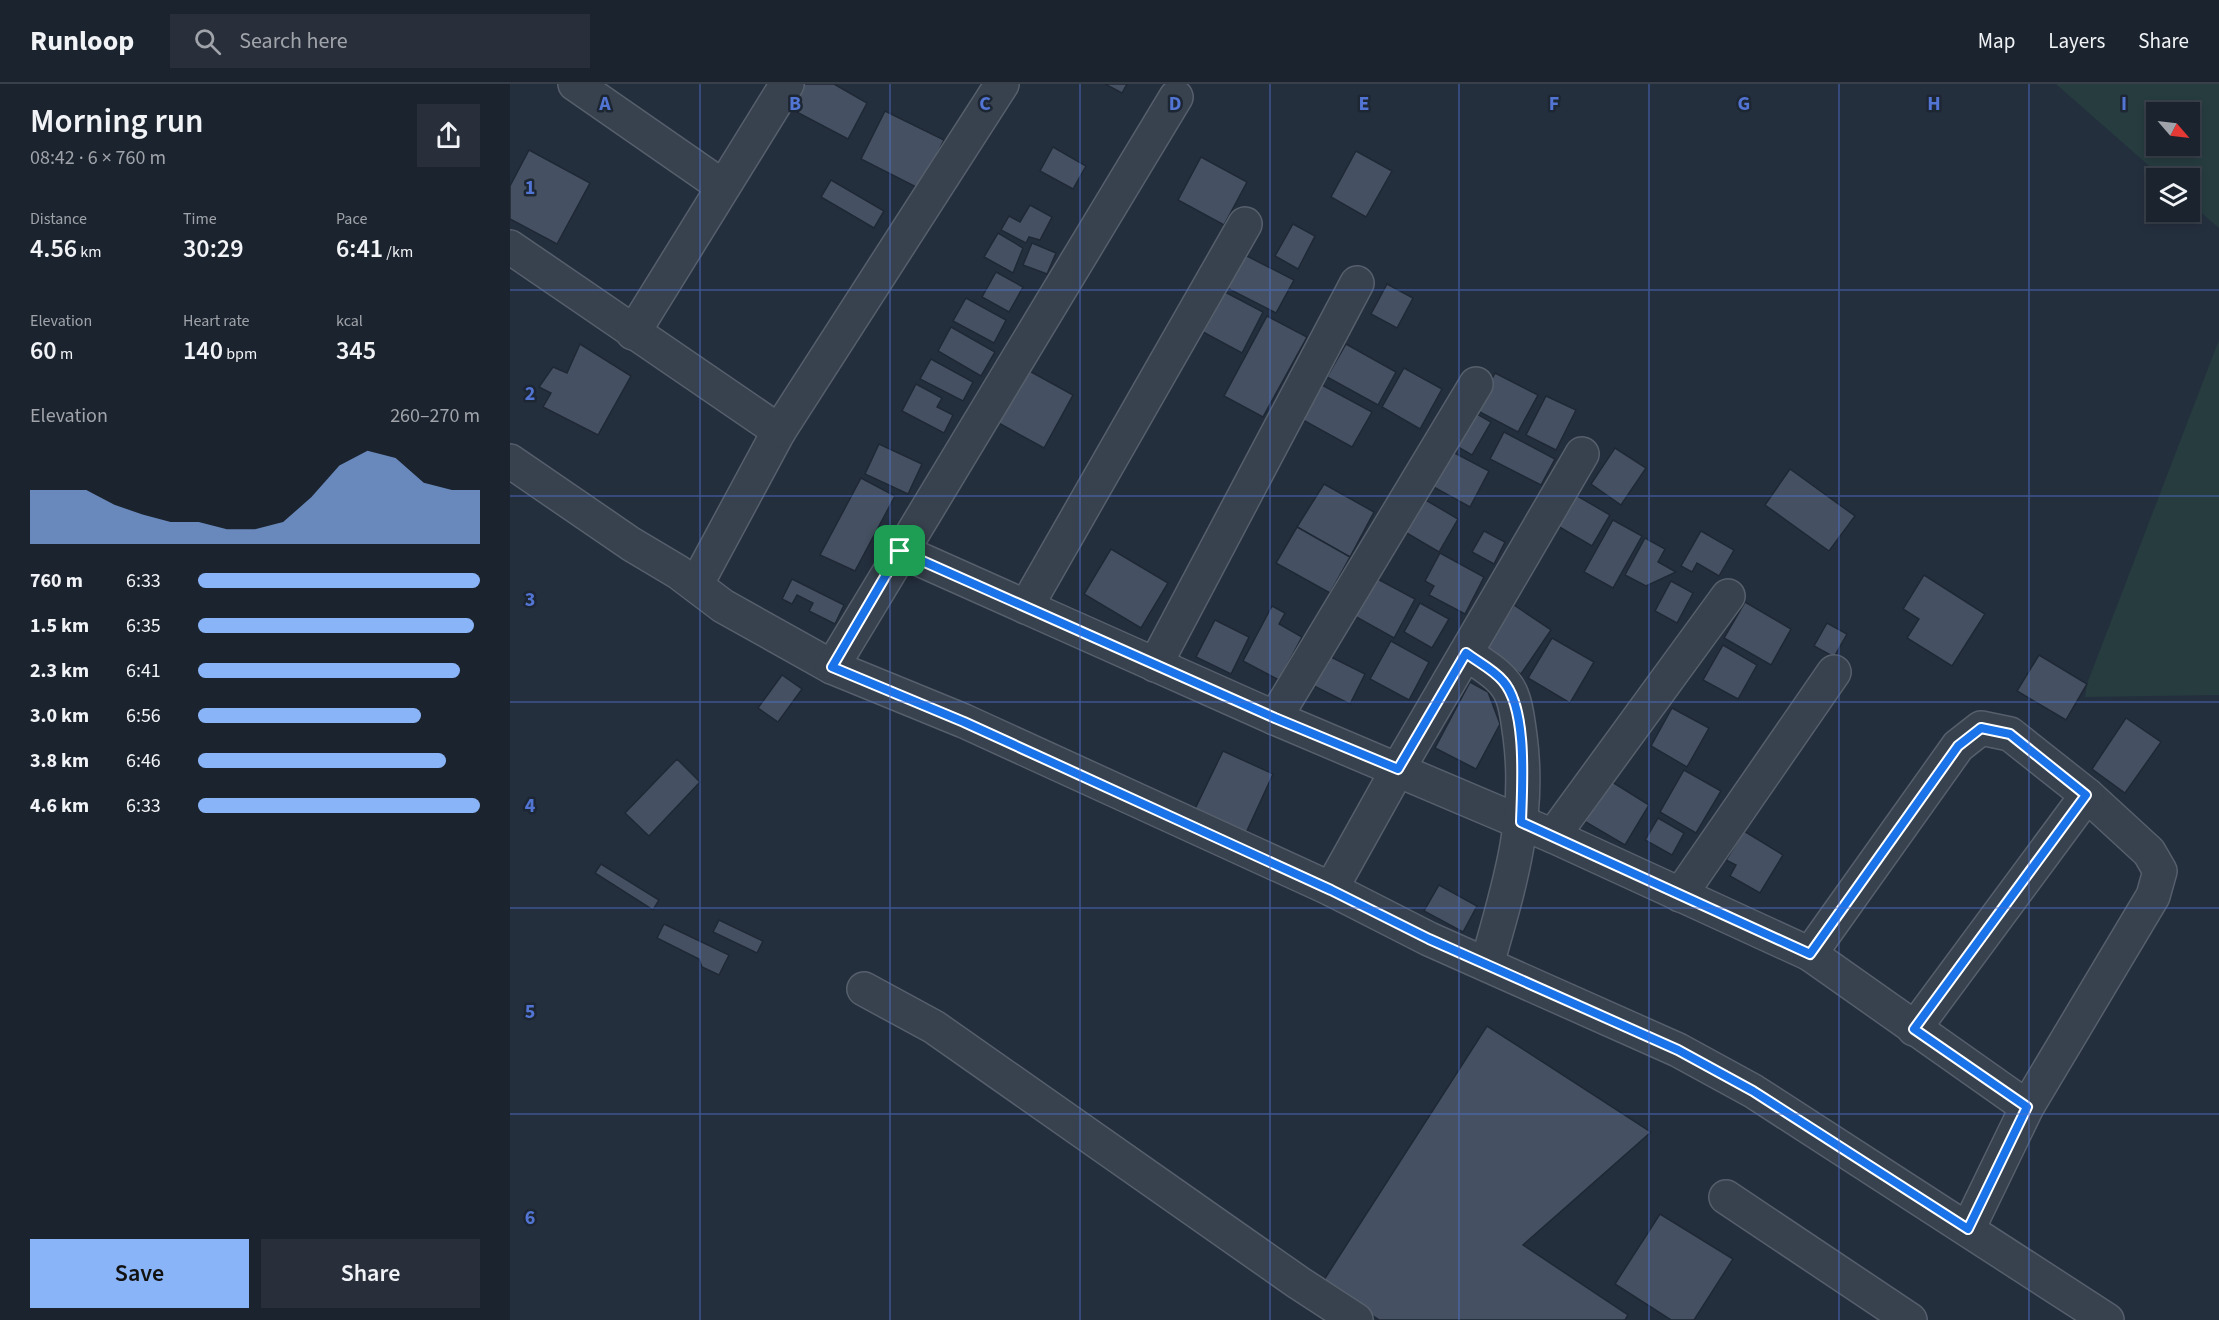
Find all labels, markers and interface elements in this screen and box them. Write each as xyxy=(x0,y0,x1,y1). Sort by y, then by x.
search box xyxy=(170,14,590,68)
text: Runloop xyxy=(30,21,134,61)
icon: search xyxy=(191,25,224,58)
text: Search here xyxy=(239,25,348,57)
text: Map xyxy=(1978,26,2015,56)
text: Layers xyxy=(2048,26,2105,56)
text: Share xyxy=(2138,26,2189,56)
text: A xyxy=(598,90,611,118)
text: B xyxy=(789,90,801,118)
text: C xyxy=(979,90,991,118)
text: D xyxy=(1169,90,1181,118)
text: E xyxy=(1359,90,1369,118)
text: F xyxy=(1549,90,1559,118)
text: G xyxy=(1738,90,1750,118)
text: H xyxy=(1927,90,1941,118)
text: I xyxy=(2121,90,2127,118)
text: Morning run xyxy=(30,98,204,145)
north arrow xyxy=(2146,102,2200,156)
map controls xyxy=(2146,102,2200,222)
button: share xyxy=(417,104,480,167)
text: 08:42 · 6 × 760 m xyxy=(30,144,166,172)
button: layers xyxy=(2146,168,2200,222)
text: 1 xyxy=(525,174,535,202)
text: Distance xyxy=(30,208,87,230)
text: Time xyxy=(183,208,217,230)
text: Pace xyxy=(336,208,367,230)
text: 4.56 xyxy=(30,230,77,267)
text: 30:29 xyxy=(183,230,244,267)
text: 6:41 xyxy=(336,230,383,267)
text: km xyxy=(77,241,102,263)
text: /km xyxy=(383,241,413,263)
text: Elevation xyxy=(30,310,92,332)
text: Heart rate xyxy=(183,310,250,332)
text: kcal xyxy=(336,310,363,332)
text: 60 xyxy=(30,332,57,369)
text: 140 xyxy=(183,332,223,369)
text: 345 xyxy=(336,332,376,369)
text: m xyxy=(57,343,73,365)
text: bpm xyxy=(223,343,257,365)
text: 2 xyxy=(525,380,535,408)
text: Elevation xyxy=(30,402,108,430)
text: 260–270 m xyxy=(390,402,480,430)
pin xyxy=(874,525,925,576)
icon: arrive xyxy=(883,534,916,567)
text: 760 m xyxy=(30,567,83,595)
text: 6:33 xyxy=(126,567,161,595)
text: 3 xyxy=(525,586,535,614)
text: 1.5 km xyxy=(30,612,89,640)
text: 6:35 xyxy=(126,612,161,640)
text: 2.3 km xyxy=(30,657,89,685)
text: 6:41 xyxy=(126,657,161,685)
text: 3.0 km xyxy=(30,702,89,730)
text: 6:56 xyxy=(126,702,161,730)
text: 3.8 km xyxy=(30,747,89,775)
text: 6:46 xyxy=(126,747,161,775)
text: 4.6 km xyxy=(30,792,89,820)
text: 6:33 xyxy=(126,792,161,820)
text: 4 xyxy=(525,792,536,820)
text: 5 xyxy=(525,998,535,1026)
text: 6 xyxy=(525,1204,535,1232)
button: Save xyxy=(30,1239,249,1308)
button: Share xyxy=(261,1239,480,1308)

